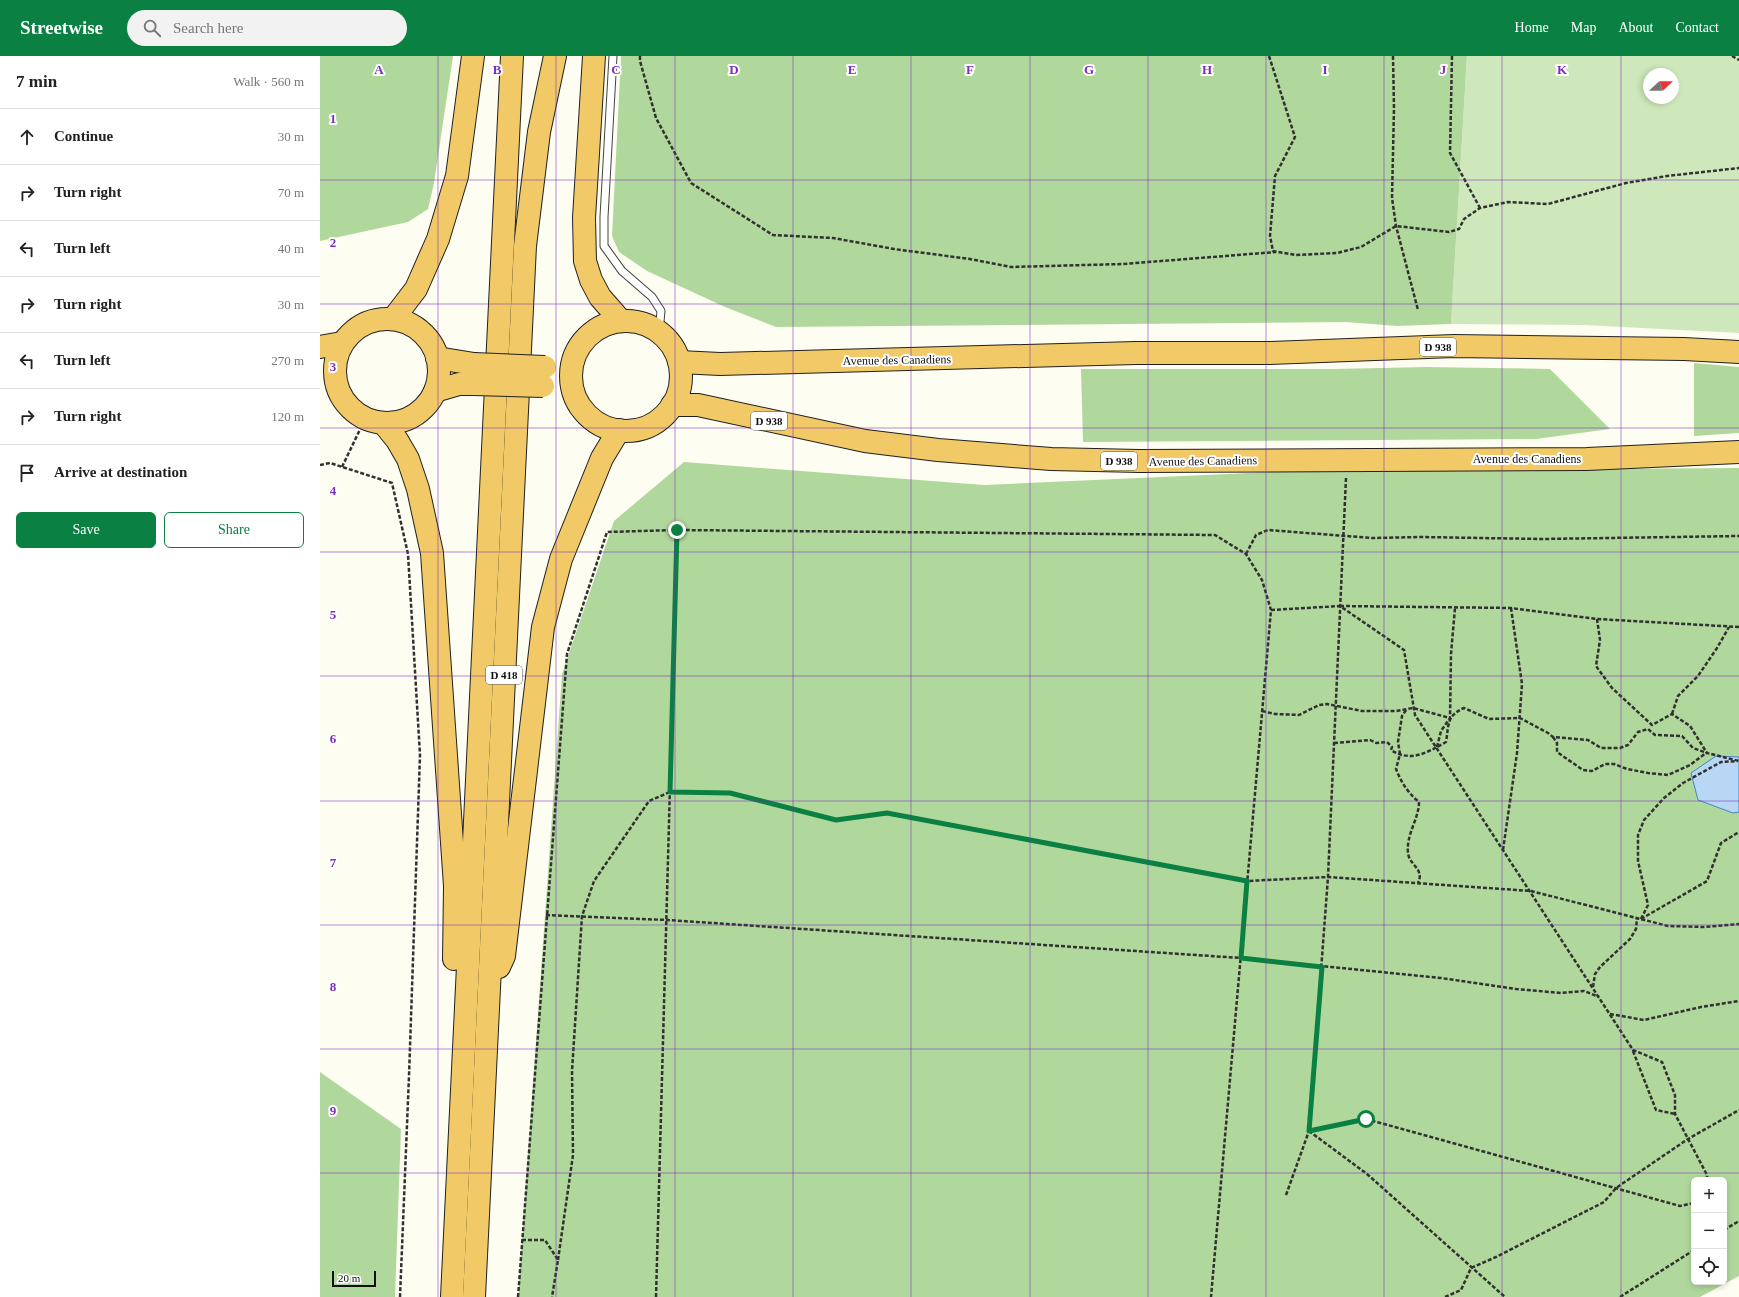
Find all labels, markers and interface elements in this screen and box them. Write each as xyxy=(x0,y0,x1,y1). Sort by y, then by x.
search box xyxy=(127,10,407,46)
text: Streetwise xyxy=(20,17,103,38)
icon: search xyxy=(141,17,163,39)
text: Search here xyxy=(173,20,243,36)
text: Home xyxy=(1515,20,1549,35)
text: Map xyxy=(1571,20,1596,35)
text: About xyxy=(1618,20,1653,35)
text: Contact xyxy=(1675,20,1719,35)
text: A xyxy=(374,62,384,77)
text: B xyxy=(493,62,502,77)
text: C xyxy=(611,62,621,77)
text: D xyxy=(729,62,739,77)
text: E xyxy=(848,62,856,77)
text: F xyxy=(966,62,974,77)
text: G xyxy=(1084,62,1094,77)
text: H xyxy=(1202,62,1212,77)
text: I xyxy=(1322,62,1328,77)
text: J xyxy=(1440,62,1447,77)
text: K xyxy=(1557,62,1568,77)
north arrow xyxy=(1643,68,1679,104)
text: 7 min xyxy=(16,72,57,91)
text: Walk · 560 m xyxy=(233,74,304,89)
text: 1 xyxy=(330,111,336,126)
icon: ahead xyxy=(16,126,38,148)
text: Continue xyxy=(54,128,113,144)
text: 30 m xyxy=(278,129,304,144)
icon: right xyxy=(16,182,38,204)
text: Turn right xyxy=(54,184,121,200)
text: 70 m xyxy=(278,185,304,200)
text: 2 xyxy=(330,235,336,250)
icon: left xyxy=(16,238,38,260)
text: Turn left xyxy=(54,240,111,256)
text: 40 m xyxy=(278,241,304,256)
icon: right xyxy=(16,294,38,316)
text: Turn right xyxy=(54,296,121,312)
text: 30 m xyxy=(278,297,304,312)
road number: D 938 xyxy=(1420,338,1456,356)
icon: left xyxy=(16,350,38,372)
text: Turn left xyxy=(54,352,111,368)
street label: Avenue des Canadiens xyxy=(843,352,952,368)
text: 270 m xyxy=(271,353,304,368)
text: 3 xyxy=(330,359,337,374)
icon: right xyxy=(16,406,38,428)
text: Turn right xyxy=(54,408,121,424)
text: 120 m xyxy=(271,409,304,424)
road number: D 938 xyxy=(751,412,787,430)
road number: D 938 xyxy=(1101,452,1137,470)
street label: Avenue des Canadiens xyxy=(1473,452,1582,466)
street label: Avenue des Canadiens xyxy=(1149,453,1258,469)
icon: arrive xyxy=(16,462,38,484)
text: Arrive at destination xyxy=(54,464,187,480)
text: 4 xyxy=(330,483,337,498)
button: Save xyxy=(16,512,156,548)
button: Share xyxy=(164,512,304,548)
route end xyxy=(668,521,686,539)
text: 5 xyxy=(330,607,337,622)
road number: D 418 xyxy=(486,666,522,684)
text: 6 xyxy=(330,731,337,746)
text: 7 xyxy=(330,855,337,870)
text: 8 xyxy=(330,979,337,994)
text: 9 xyxy=(330,1103,337,1118)
route start xyxy=(1357,1110,1375,1128)
map controls xyxy=(1691,1177,1727,1285)
button: + xyxy=(1691,1177,1727,1213)
button: − xyxy=(1691,1213,1727,1249)
button: locate xyxy=(1691,1249,1727,1285)
scale bar xyxy=(332,1269,376,1288)
text: 20 m xyxy=(338,1272,360,1284)

